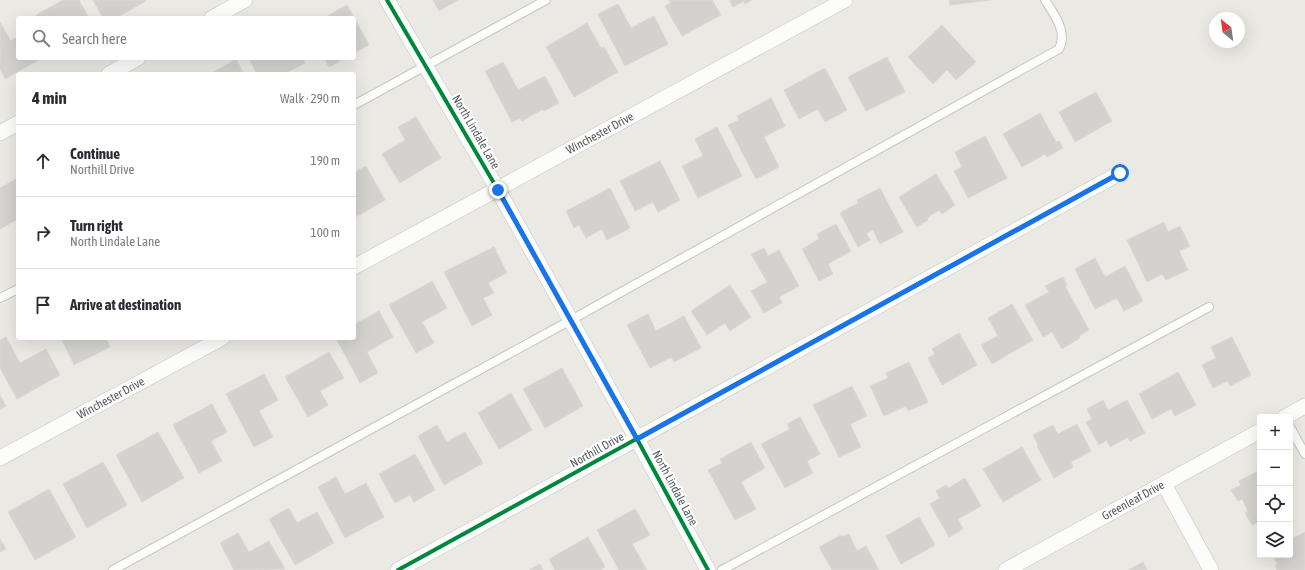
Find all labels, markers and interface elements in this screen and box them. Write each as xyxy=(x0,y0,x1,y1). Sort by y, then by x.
north arrow xyxy=(1209,12,1245,48)
search box xyxy=(16,16,356,60)
icon: search xyxy=(30,27,52,49)
text: Search here xyxy=(62,30,127,47)
text: 4 min xyxy=(32,88,67,108)
text: Walk · 290 m xyxy=(280,91,340,106)
street label: North Lindale Lane xyxy=(449,92,503,172)
street label: Winchester Drive xyxy=(564,109,636,157)
text: Continue xyxy=(70,145,120,162)
icon: ahead xyxy=(32,150,54,172)
text: 190 m xyxy=(311,153,340,168)
text: Northill Drive xyxy=(70,162,134,177)
route start xyxy=(1111,164,1129,182)
route end xyxy=(489,181,507,199)
text: Turn right xyxy=(70,217,123,234)
icon: right xyxy=(32,222,54,244)
text: 100 m xyxy=(311,225,340,240)
text: North Lindale Lane xyxy=(70,234,160,249)
icon: arrive xyxy=(32,294,54,316)
text: Arrive at destination xyxy=(70,296,181,313)
street label: Winchester Drive xyxy=(75,374,147,422)
map controls xyxy=(1257,414,1293,558)
button: + xyxy=(1257,414,1293,450)
street label: Northill Drive xyxy=(568,429,626,471)
street label: North Lindale Lane xyxy=(649,448,701,528)
button: − xyxy=(1257,450,1293,486)
street label: Greenleaf Drive xyxy=(1100,478,1167,523)
button: locate xyxy=(1257,486,1293,522)
button: layers xyxy=(1257,522,1293,558)

